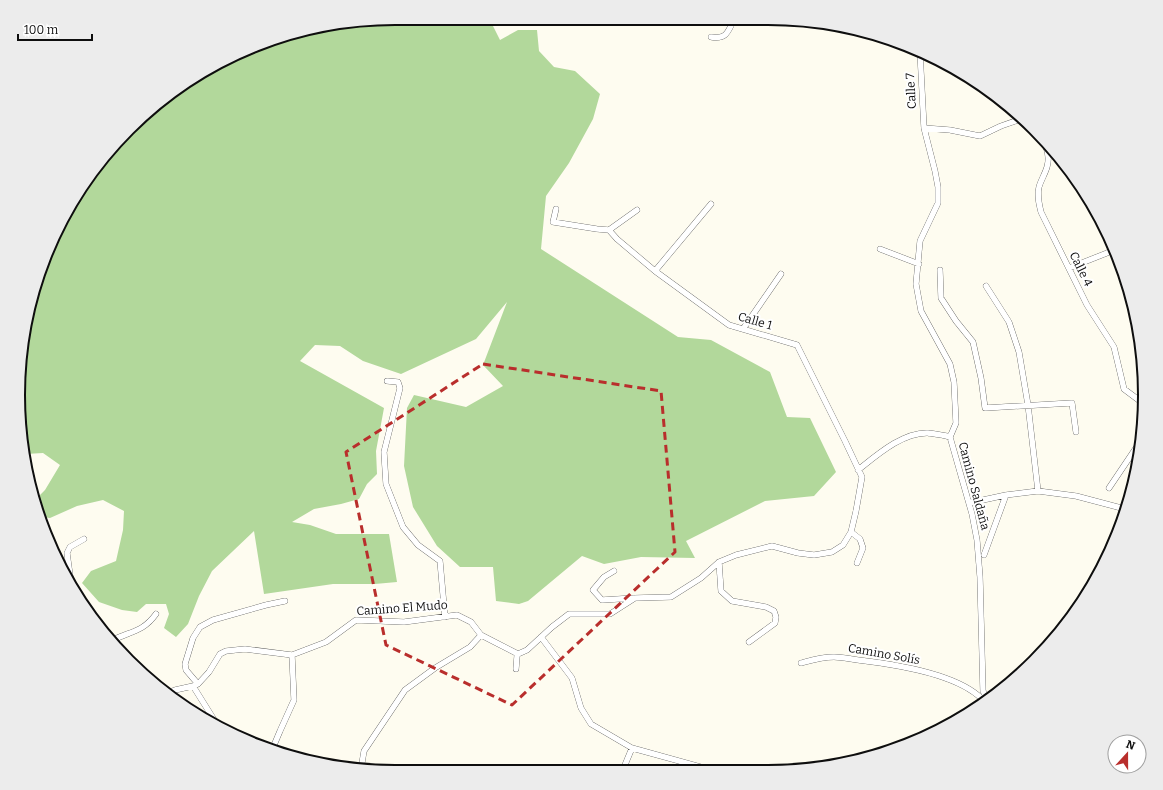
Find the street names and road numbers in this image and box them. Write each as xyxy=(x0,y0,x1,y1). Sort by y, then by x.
street label: Calle 7 xyxy=(903,73,919,109)
street label: Calle 4 xyxy=(1067,249,1095,289)
street label: Calle 1 xyxy=(736,309,774,333)
street label: Camino Saldaña xyxy=(956,440,993,532)
street label: Camino El Mudo xyxy=(356,598,448,618)
street label: Camino Solís xyxy=(847,641,921,667)

